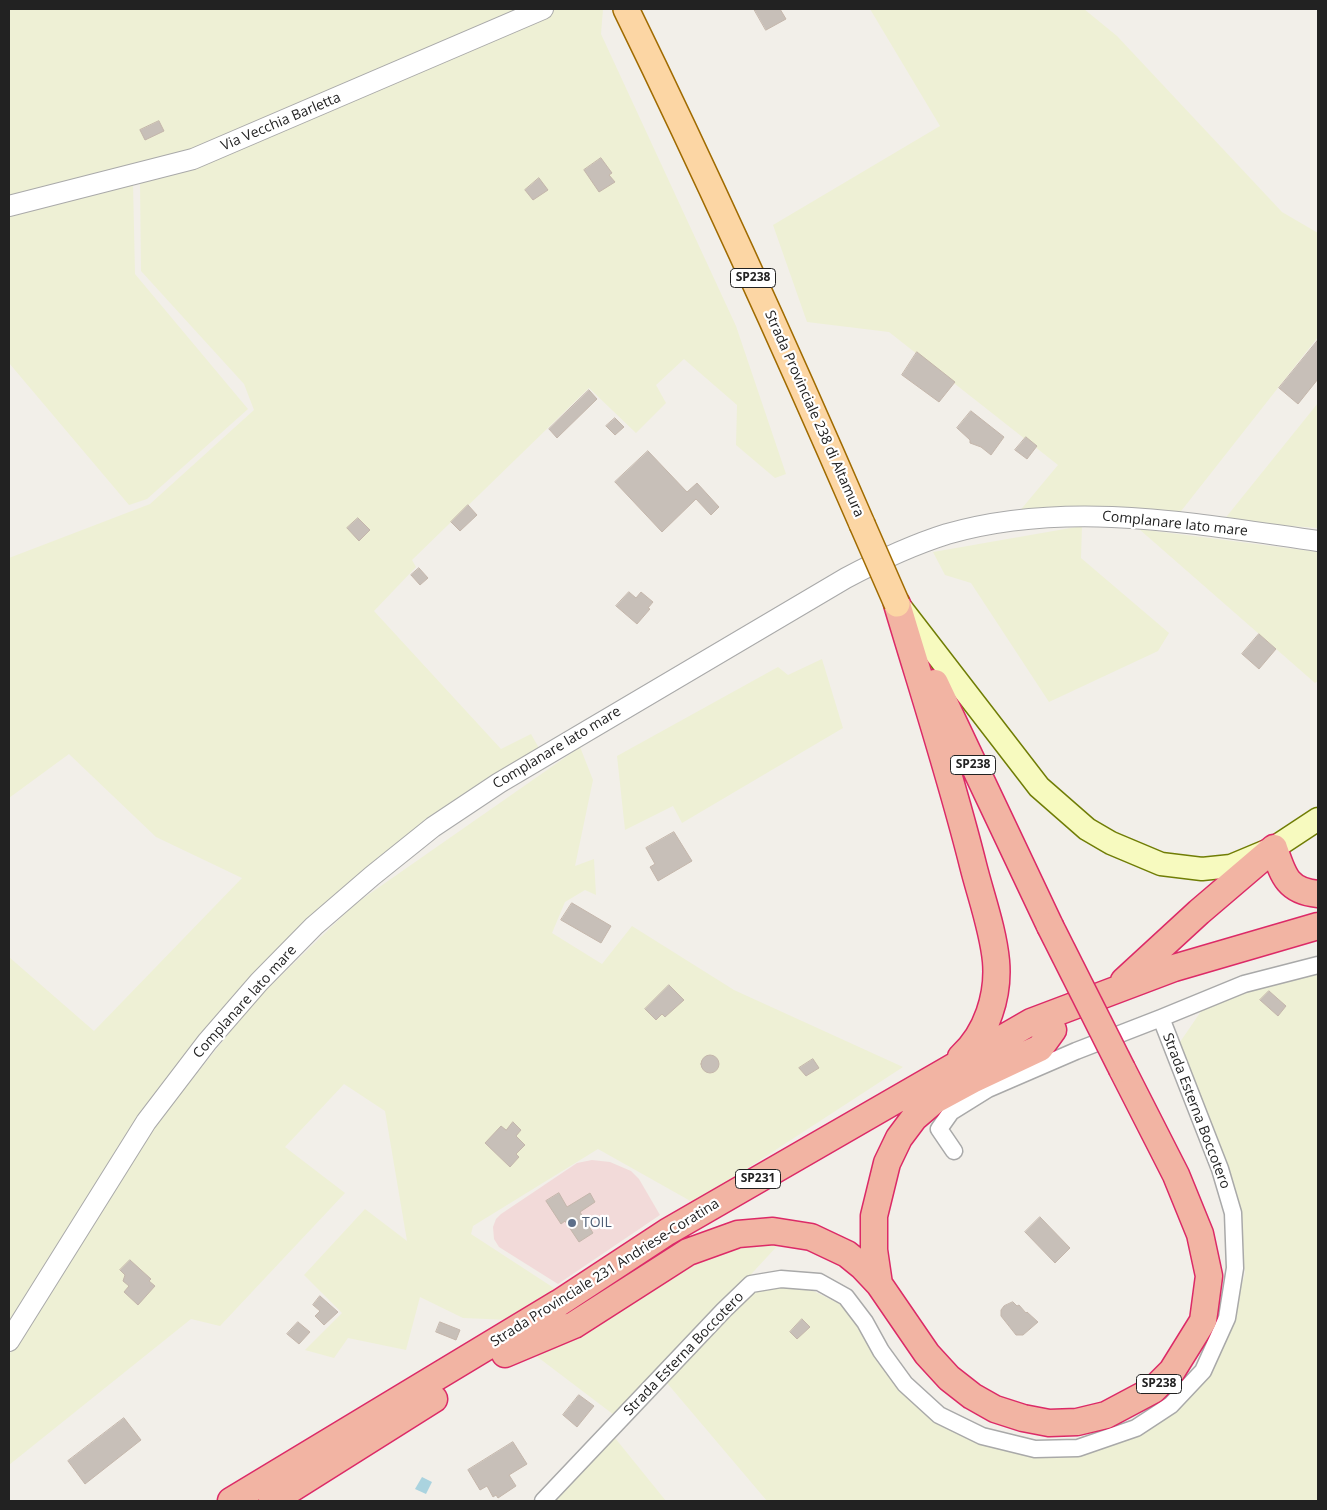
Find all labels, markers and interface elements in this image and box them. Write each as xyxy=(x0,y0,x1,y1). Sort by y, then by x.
street label: Via Vecchia Barletta xyxy=(219,89,343,155)
road number: SP238 xyxy=(730,268,776,288)
street label: Strada Provinciale 238 di Altamura xyxy=(761,308,867,520)
street label: Complanare lato mare xyxy=(1101,508,1249,540)
street label: Complanare lato mare xyxy=(490,703,624,793)
road number: SP238 xyxy=(950,756,996,774)
street label: Complanare lato mare xyxy=(190,942,300,1062)
street label: Strada Esterna Boccotero xyxy=(1159,1031,1233,1191)
road number: SP231 xyxy=(736,1170,780,1188)
street label: Strada Provinciale 231 Andriese-Coratina xyxy=(488,1195,722,1351)
place label: TOIL xyxy=(582,1215,612,1231)
marker: TOIL xyxy=(566,1217,578,1229)
street label: Strada Esterna Boccotero xyxy=(620,1289,748,1419)
road number: SP238 xyxy=(1136,1375,1182,1394)

